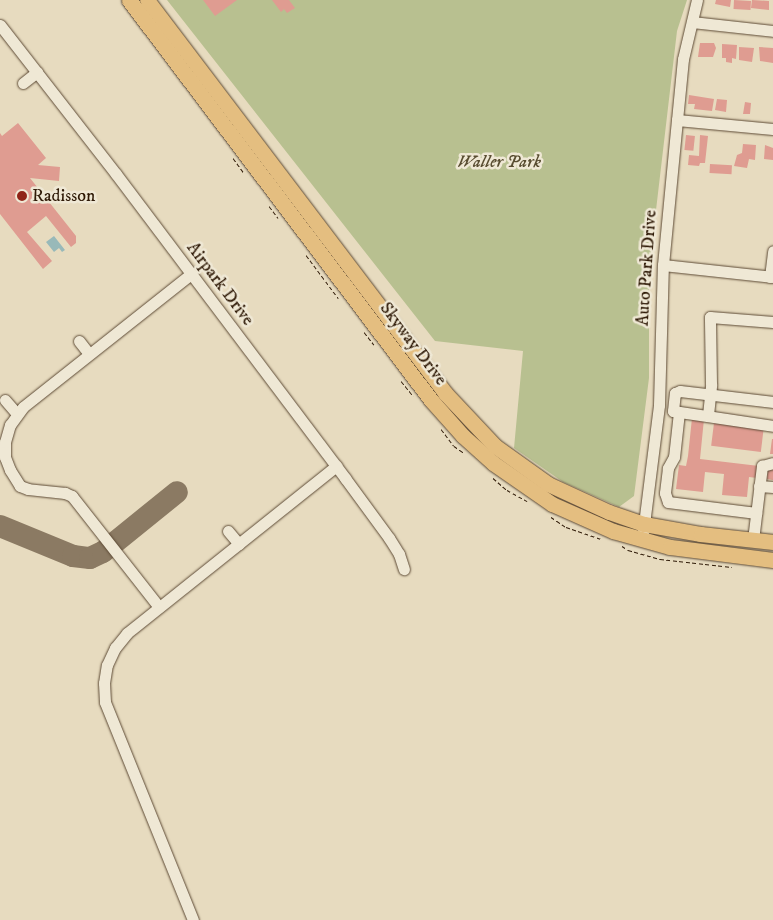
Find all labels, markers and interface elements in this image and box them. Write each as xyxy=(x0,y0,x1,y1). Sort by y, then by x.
park label: Waller Park xyxy=(457,151,541,173)
place label: Radisson xyxy=(32,185,95,207)
marker: Radisson xyxy=(16,190,28,202)
street label: Auto Park Drive xyxy=(632,209,662,327)
street label: Airpark Drive xyxy=(182,238,258,330)
street label: Skyway Drive xyxy=(375,298,451,390)

